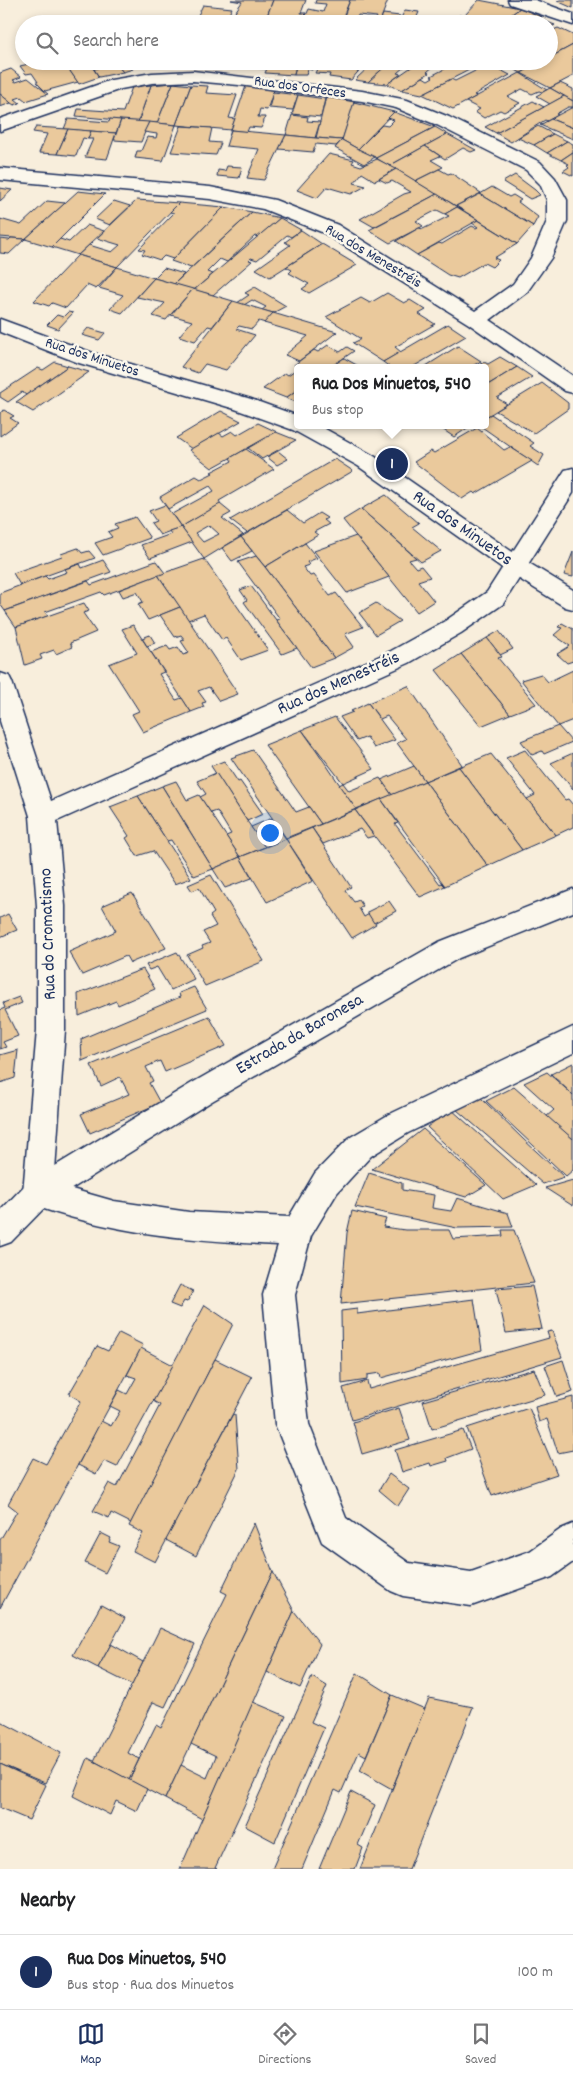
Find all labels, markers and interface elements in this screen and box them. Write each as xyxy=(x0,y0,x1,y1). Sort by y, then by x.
search box xyxy=(15,15,558,70)
icon: search xyxy=(33,29,61,57)
text: Search here xyxy=(73,29,159,56)
street label: Rua dos Orfeces xyxy=(253,71,347,105)
street label: Rua dos Menestréis xyxy=(320,219,426,295)
street label: Rua dos Minuetos xyxy=(42,332,142,384)
popup xyxy=(294,364,489,429)
text: Rua Dos Minuetos, 540 xyxy=(312,372,471,399)
text: Bus stop xyxy=(312,399,364,422)
pin: 1 xyxy=(376,445,408,483)
street label: Rua dos Minuetos xyxy=(407,485,517,573)
street label: Rua dos Menestréis xyxy=(274,646,404,722)
your location xyxy=(257,820,283,846)
street label: Rua do Cromatismo xyxy=(34,868,64,1000)
street label: Estrada da Baronesa xyxy=(232,988,369,1082)
text: Nearby xyxy=(20,1887,75,1917)
text: Rua Dos Minuetos, 540 xyxy=(67,1947,227,1974)
text: 1 xyxy=(34,1961,38,1984)
text: 100 m xyxy=(517,1961,553,1984)
text: Bus stop · Rua dos Minuetos xyxy=(67,1974,234,1997)
tab: Map xyxy=(77,2020,105,2070)
tab: Directions xyxy=(258,2020,311,2070)
tab: Saved xyxy=(465,2020,496,2070)

